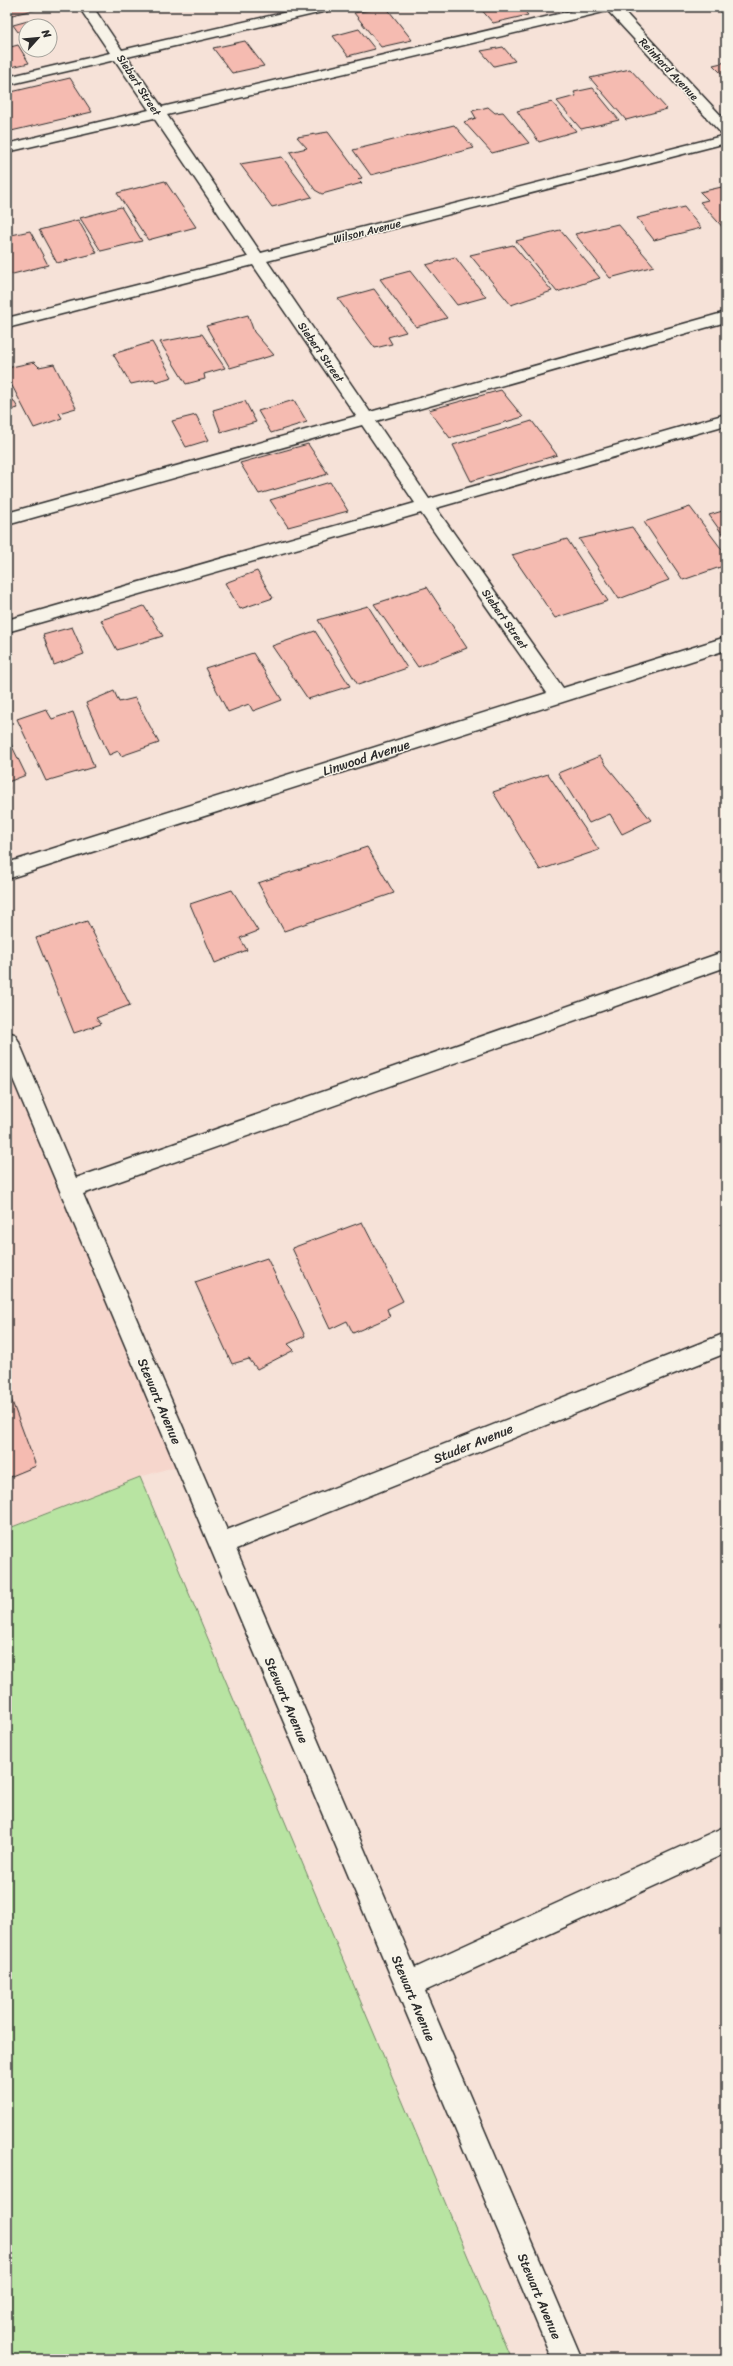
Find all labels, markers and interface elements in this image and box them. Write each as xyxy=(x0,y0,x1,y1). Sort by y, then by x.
north arrow xyxy=(18,18,58,58)
text: N xyxy=(36,25,57,42)
street label: Reinhard Avenue xyxy=(634,33,704,106)
street label: Siebert Street xyxy=(111,50,166,121)
street label: Wilson Avenue xyxy=(331,214,403,249)
street label: Siebert Street xyxy=(293,318,349,387)
street label: Siebert Street xyxy=(477,585,533,654)
street label: Linwood Avenue xyxy=(320,733,413,782)
street label: Stewart Avenue xyxy=(131,1354,188,1448)
street label: Studer Avenue xyxy=(430,1417,517,1470)
street label: Stewart Avenue xyxy=(258,1653,315,1747)
street label: Stewart Avenue xyxy=(385,1951,442,2045)
street label: Stewart Avenue xyxy=(511,2249,568,2343)

